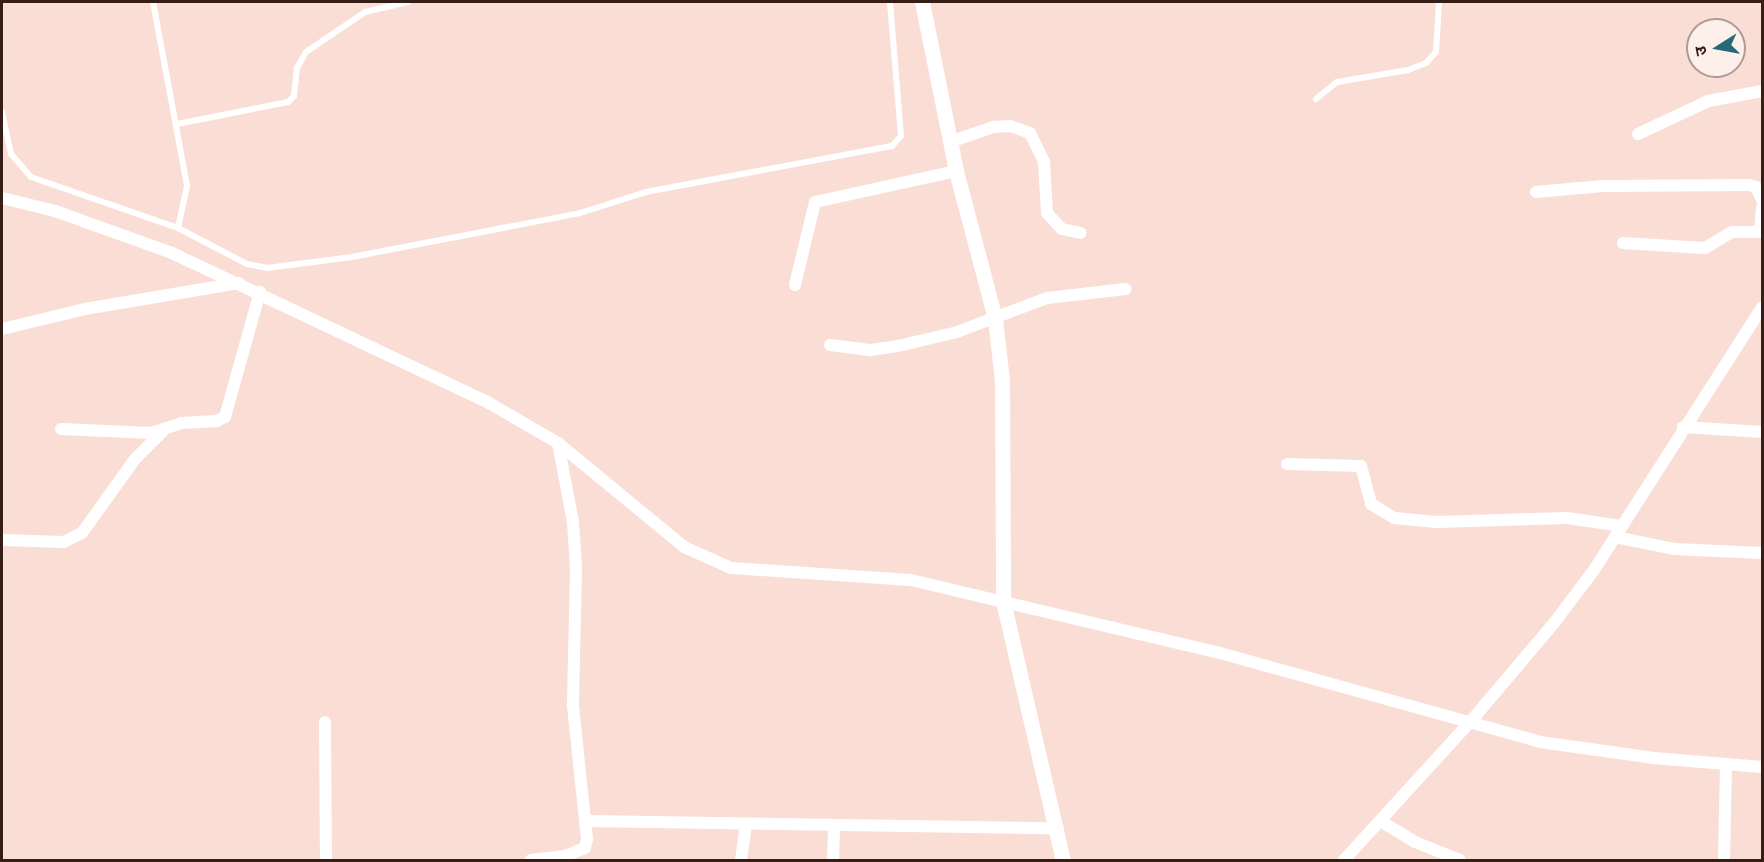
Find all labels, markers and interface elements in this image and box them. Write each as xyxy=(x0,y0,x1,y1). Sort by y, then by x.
north arrow xyxy=(1686,18,1746,78)
text: उ xyxy=(1690,45,1710,58)

